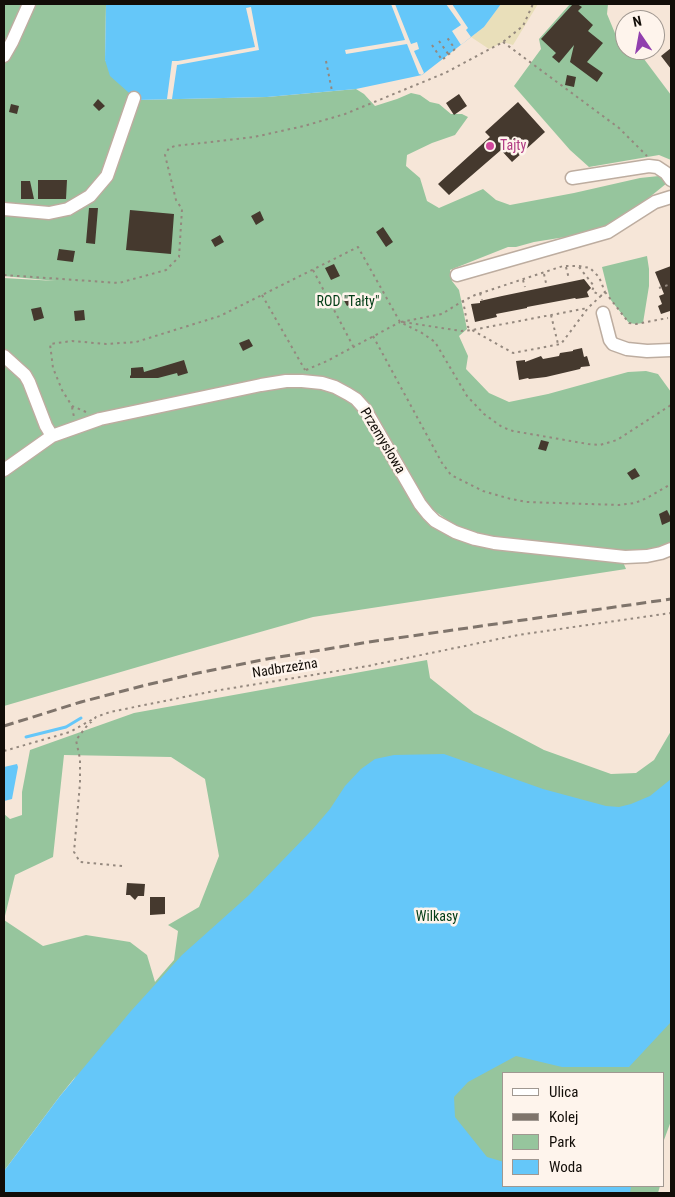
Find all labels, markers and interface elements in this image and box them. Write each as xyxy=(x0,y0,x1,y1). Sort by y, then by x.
north arrow xyxy=(615,10,665,60)
text: N xyxy=(631,13,643,30)
place label: Tajty xyxy=(500,138,526,154)
marker: Tajty xyxy=(484,140,496,152)
park label: ROD "Tałty" xyxy=(317,294,379,310)
street label: Przemysłowa xyxy=(356,405,408,477)
street label: Nadbrzeżna xyxy=(251,656,319,682)
park label: Wilkasy xyxy=(416,909,458,925)
legend xyxy=(502,1072,665,1187)
text: Ulica xyxy=(549,1083,578,1101)
text: Kolej xyxy=(549,1108,578,1126)
text: Park xyxy=(549,1133,576,1151)
text: Woda xyxy=(549,1158,582,1176)

